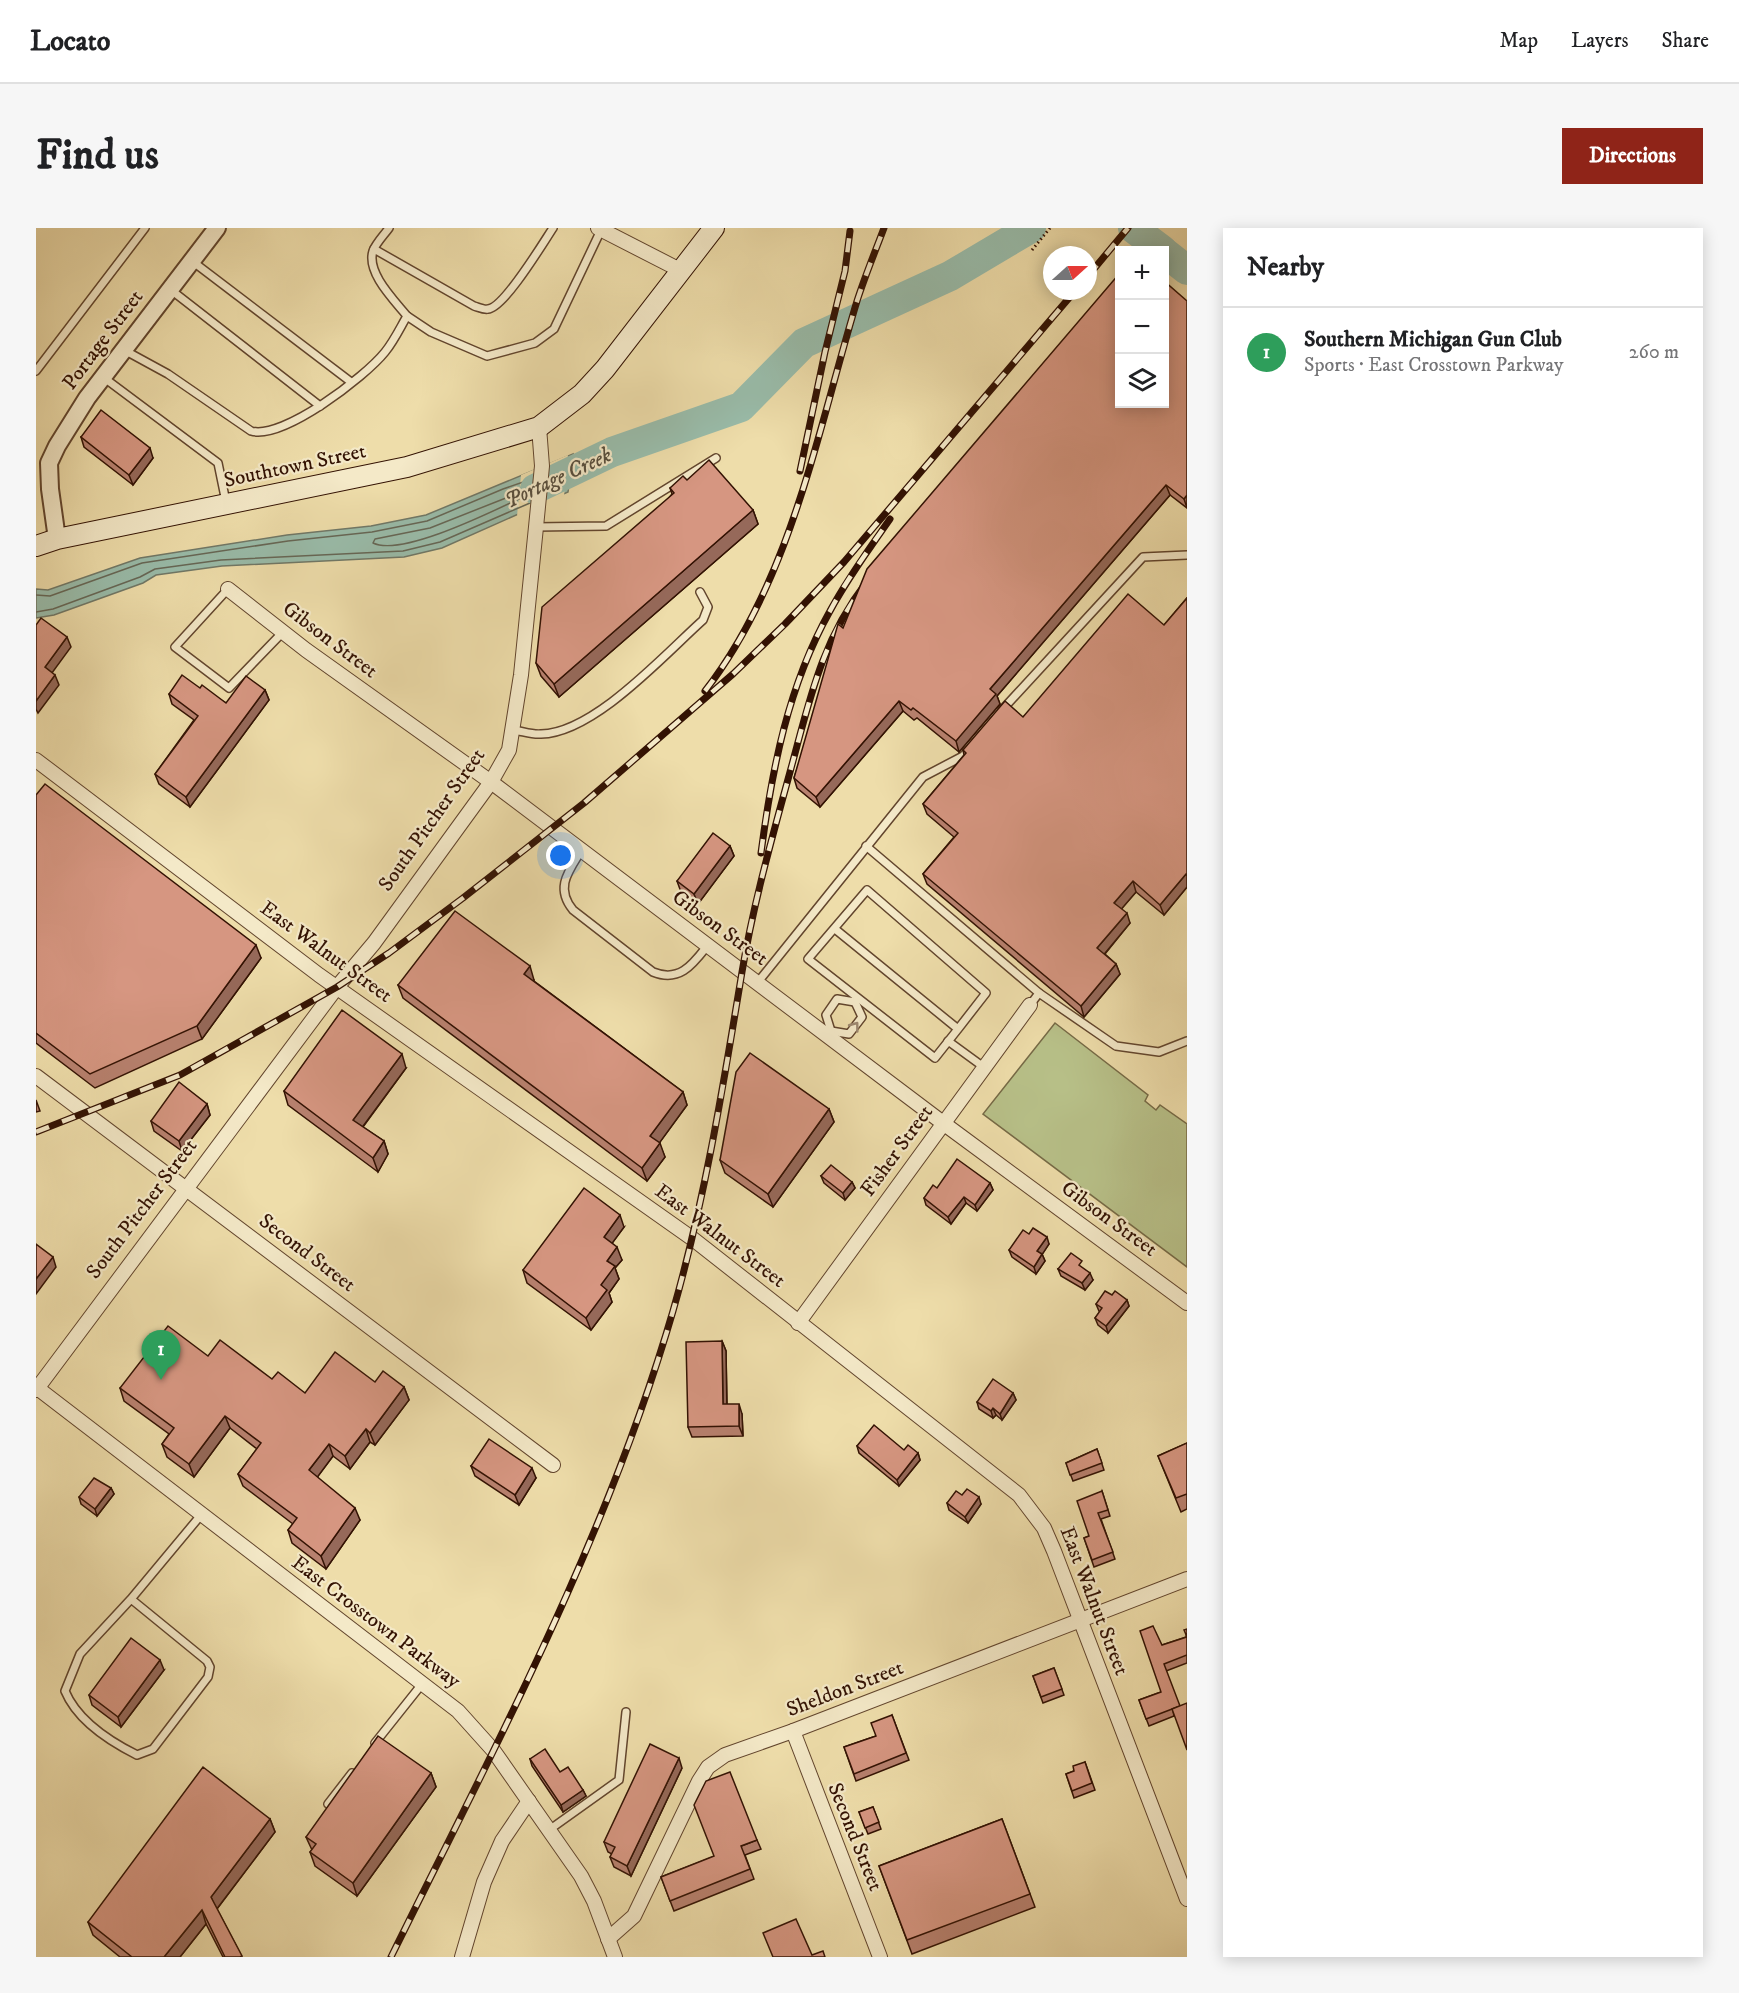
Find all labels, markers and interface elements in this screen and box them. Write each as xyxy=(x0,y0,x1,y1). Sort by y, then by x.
text: Locato xyxy=(30,24,110,59)
text: Map xyxy=(1499,28,1538,54)
text: Layers xyxy=(1571,28,1629,54)
text: Share xyxy=(1662,28,1709,54)
button: Directions xyxy=(1562,128,1703,184)
text: Find us xyxy=(36,130,159,182)
north arrow xyxy=(1043,246,1097,300)
map controls xyxy=(1115,246,1169,408)
button: + xyxy=(1115,246,1169,300)
text: Nearby xyxy=(1247,251,1324,284)
street label: Portage Street xyxy=(57,285,149,395)
button: − xyxy=(1115,300,1169,354)
text: Southern Michigan Gun Club xyxy=(1304,326,1562,353)
text: 1 xyxy=(1263,340,1270,365)
text: 260 m xyxy=(1629,340,1679,365)
text: Sports · East Crosstown Parkway xyxy=(1304,353,1563,378)
button: layers xyxy=(1115,354,1169,408)
street label: Southtown Street xyxy=(222,438,369,494)
water label: Portage Creek xyxy=(500,441,616,515)
street label: Gibson Street xyxy=(277,596,383,684)
street label: South Pitcher Street xyxy=(373,743,491,896)
your location xyxy=(546,841,575,870)
street label: Gibson Street xyxy=(667,884,773,972)
street label: East Walnut Street xyxy=(255,895,397,1009)
one-way arrow xyxy=(848,1022,859,1033)
street label: Fisher Street xyxy=(855,1100,939,1202)
street label: South Pitcher Street xyxy=(81,1134,203,1284)
street label: Gibson Street xyxy=(1056,1175,1162,1263)
street label: East Walnut Street xyxy=(649,1178,791,1294)
street label: Second Street xyxy=(253,1208,361,1298)
pin: 1 xyxy=(142,1330,180,1380)
street label: East Walnut Street xyxy=(1054,1523,1134,1679)
street label: East Crosstown Parkway xyxy=(286,1550,467,1695)
street label: Sheldon Street xyxy=(783,1655,907,1723)
street label: Second Street xyxy=(821,1779,889,1895)

